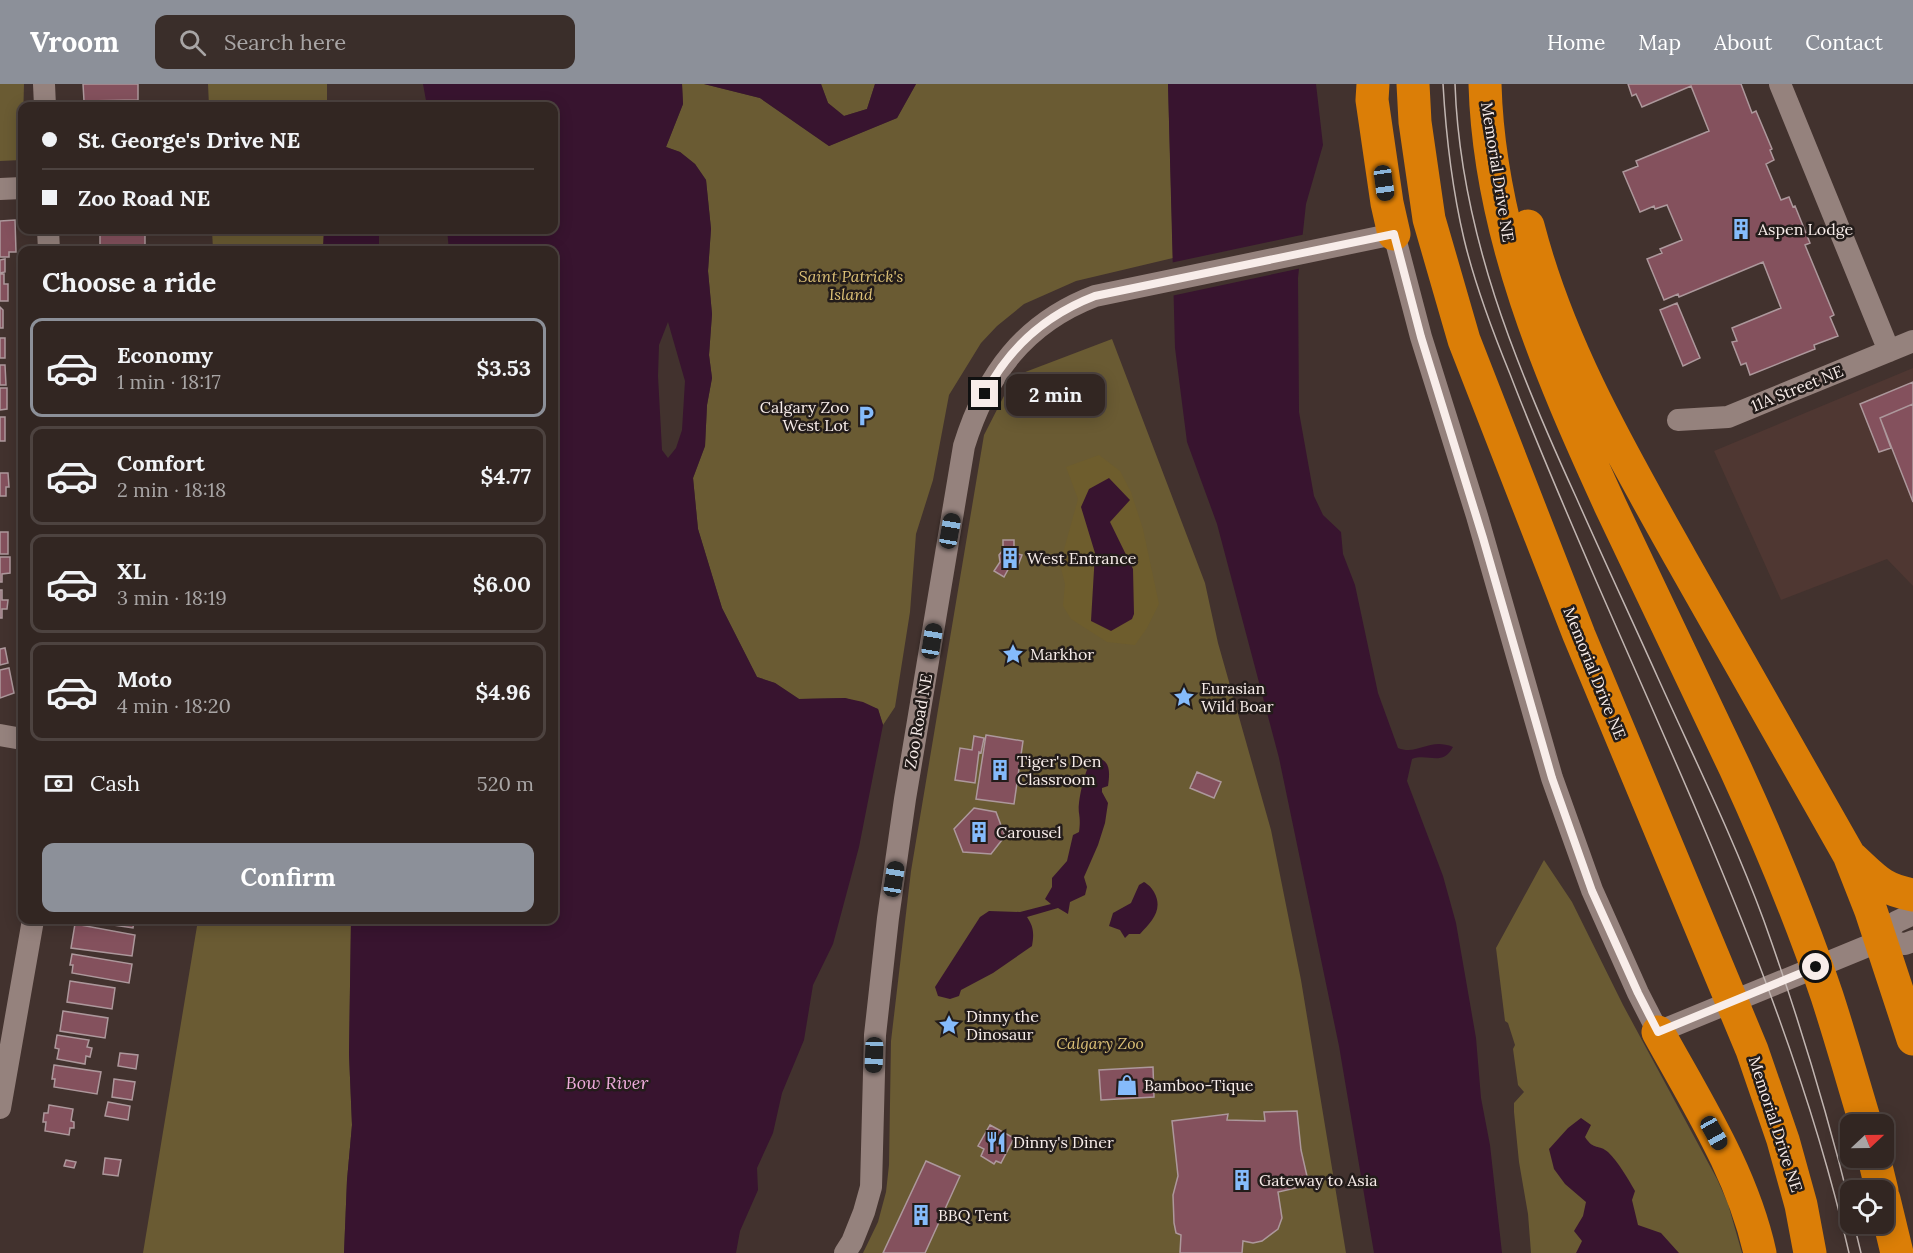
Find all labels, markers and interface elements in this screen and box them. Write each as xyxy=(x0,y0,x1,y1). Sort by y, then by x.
search box xyxy=(155,15,575,69)
text: Vroom xyxy=(30,24,119,60)
icon: search xyxy=(176,26,209,59)
text: Search here xyxy=(224,28,346,56)
text: Home xyxy=(1547,29,1605,56)
text: Map xyxy=(1638,29,1681,56)
text: About xyxy=(1714,29,1772,56)
text: Contact xyxy=(1805,29,1883,56)
street label: Memorial Drive NE xyxy=(1477,101,1519,243)
text: St. George's Drive NE xyxy=(78,126,300,154)
car xyxy=(1373,164,1395,202)
text: Zoo Road NE xyxy=(78,184,210,212)
building icon: Aspen Lodge xyxy=(1729,217,1753,241)
place label: Aspen Lodge xyxy=(1757,219,1854,239)
text: Choose a ride xyxy=(42,265,216,299)
park label: Saint Patrick's Island xyxy=(799,266,904,304)
icon: car xyxy=(45,341,99,395)
text: Economy xyxy=(117,341,213,369)
text: $3.53 xyxy=(476,354,531,382)
street label: 11A Street NE xyxy=(1748,360,1846,416)
text: 1 min · 18:17 xyxy=(117,369,221,394)
callout: 2 min xyxy=(1006,373,1105,415)
route end xyxy=(971,380,998,407)
text: 2 min xyxy=(1029,382,1082,407)
place label: Calgary Zoo West Lot xyxy=(760,397,850,435)
parking icon: Calgary Zoo West Lot xyxy=(854,404,878,428)
icon: car xyxy=(45,449,99,503)
text: Comfort xyxy=(117,449,205,477)
text: $4.77 xyxy=(481,462,531,490)
text: 2 min · 18:18 xyxy=(117,477,226,502)
car xyxy=(938,512,962,550)
building icon: West Entrance xyxy=(998,546,1022,570)
place label: West Entrance xyxy=(1027,548,1137,568)
icon: car xyxy=(45,557,99,611)
text: XL xyxy=(117,557,146,585)
text: $6.00 xyxy=(473,570,531,598)
text: 3 min · 18:19 xyxy=(117,585,227,610)
street label: Memorial Drive NE xyxy=(1559,604,1631,742)
car xyxy=(920,622,944,660)
place icon: Markhor xyxy=(1001,642,1025,666)
place label: Markhor xyxy=(1030,644,1094,664)
icon: car xyxy=(45,665,99,719)
text: Moto xyxy=(117,665,172,693)
street label: Zoo Road NE xyxy=(900,672,936,770)
text: $4.96 xyxy=(476,678,531,706)
place label: Eurasian Wild Boar xyxy=(1201,678,1274,716)
place icon: Eurasian Wild Boar xyxy=(1172,685,1196,709)
text: 4 min · 18:20 xyxy=(117,693,231,718)
place label: Tiger's Den Classroom xyxy=(1017,751,1102,789)
building icon: Tiger's Den Classroom xyxy=(988,758,1012,782)
icon: cash xyxy=(42,767,75,800)
text: Cash xyxy=(90,769,140,797)
text: 520 m xyxy=(477,771,534,796)
building icon: Carousel xyxy=(967,820,991,844)
place label: Carousel xyxy=(996,822,1062,842)
button: Confirm xyxy=(42,843,534,912)
car xyxy=(882,860,906,898)
route start xyxy=(1802,953,1829,980)
place label: Dinny the Dinosaur xyxy=(966,1006,1039,1044)
place icon: Dinny the Dinosaur xyxy=(937,1013,961,1037)
park label: Calgary Zoo xyxy=(1056,1033,1144,1053)
car xyxy=(864,1037,884,1073)
street label: Memorial Drive NE xyxy=(1745,1054,1807,1194)
water label: Bow River xyxy=(566,1071,649,1094)
shop icon: Bamboo-Tique xyxy=(1115,1073,1139,1097)
place label: Bamboo-Tique xyxy=(1144,1075,1254,1095)
car xyxy=(1697,1113,1731,1153)
north arrow xyxy=(1840,1114,1894,1168)
map controls xyxy=(1840,1114,1894,1234)
restaurant icon: Dinny's Diner xyxy=(984,1130,1008,1154)
place label: Dinny's Diner xyxy=(1013,1132,1114,1152)
building icon: Gateway to Asia xyxy=(1230,1168,1254,1192)
place label: Gateway to Asia xyxy=(1259,1170,1377,1190)
button: locate xyxy=(1840,1180,1894,1234)
building icon: BBQ Tent xyxy=(909,1203,933,1227)
place label: BBQ Tent xyxy=(938,1205,1009,1225)

